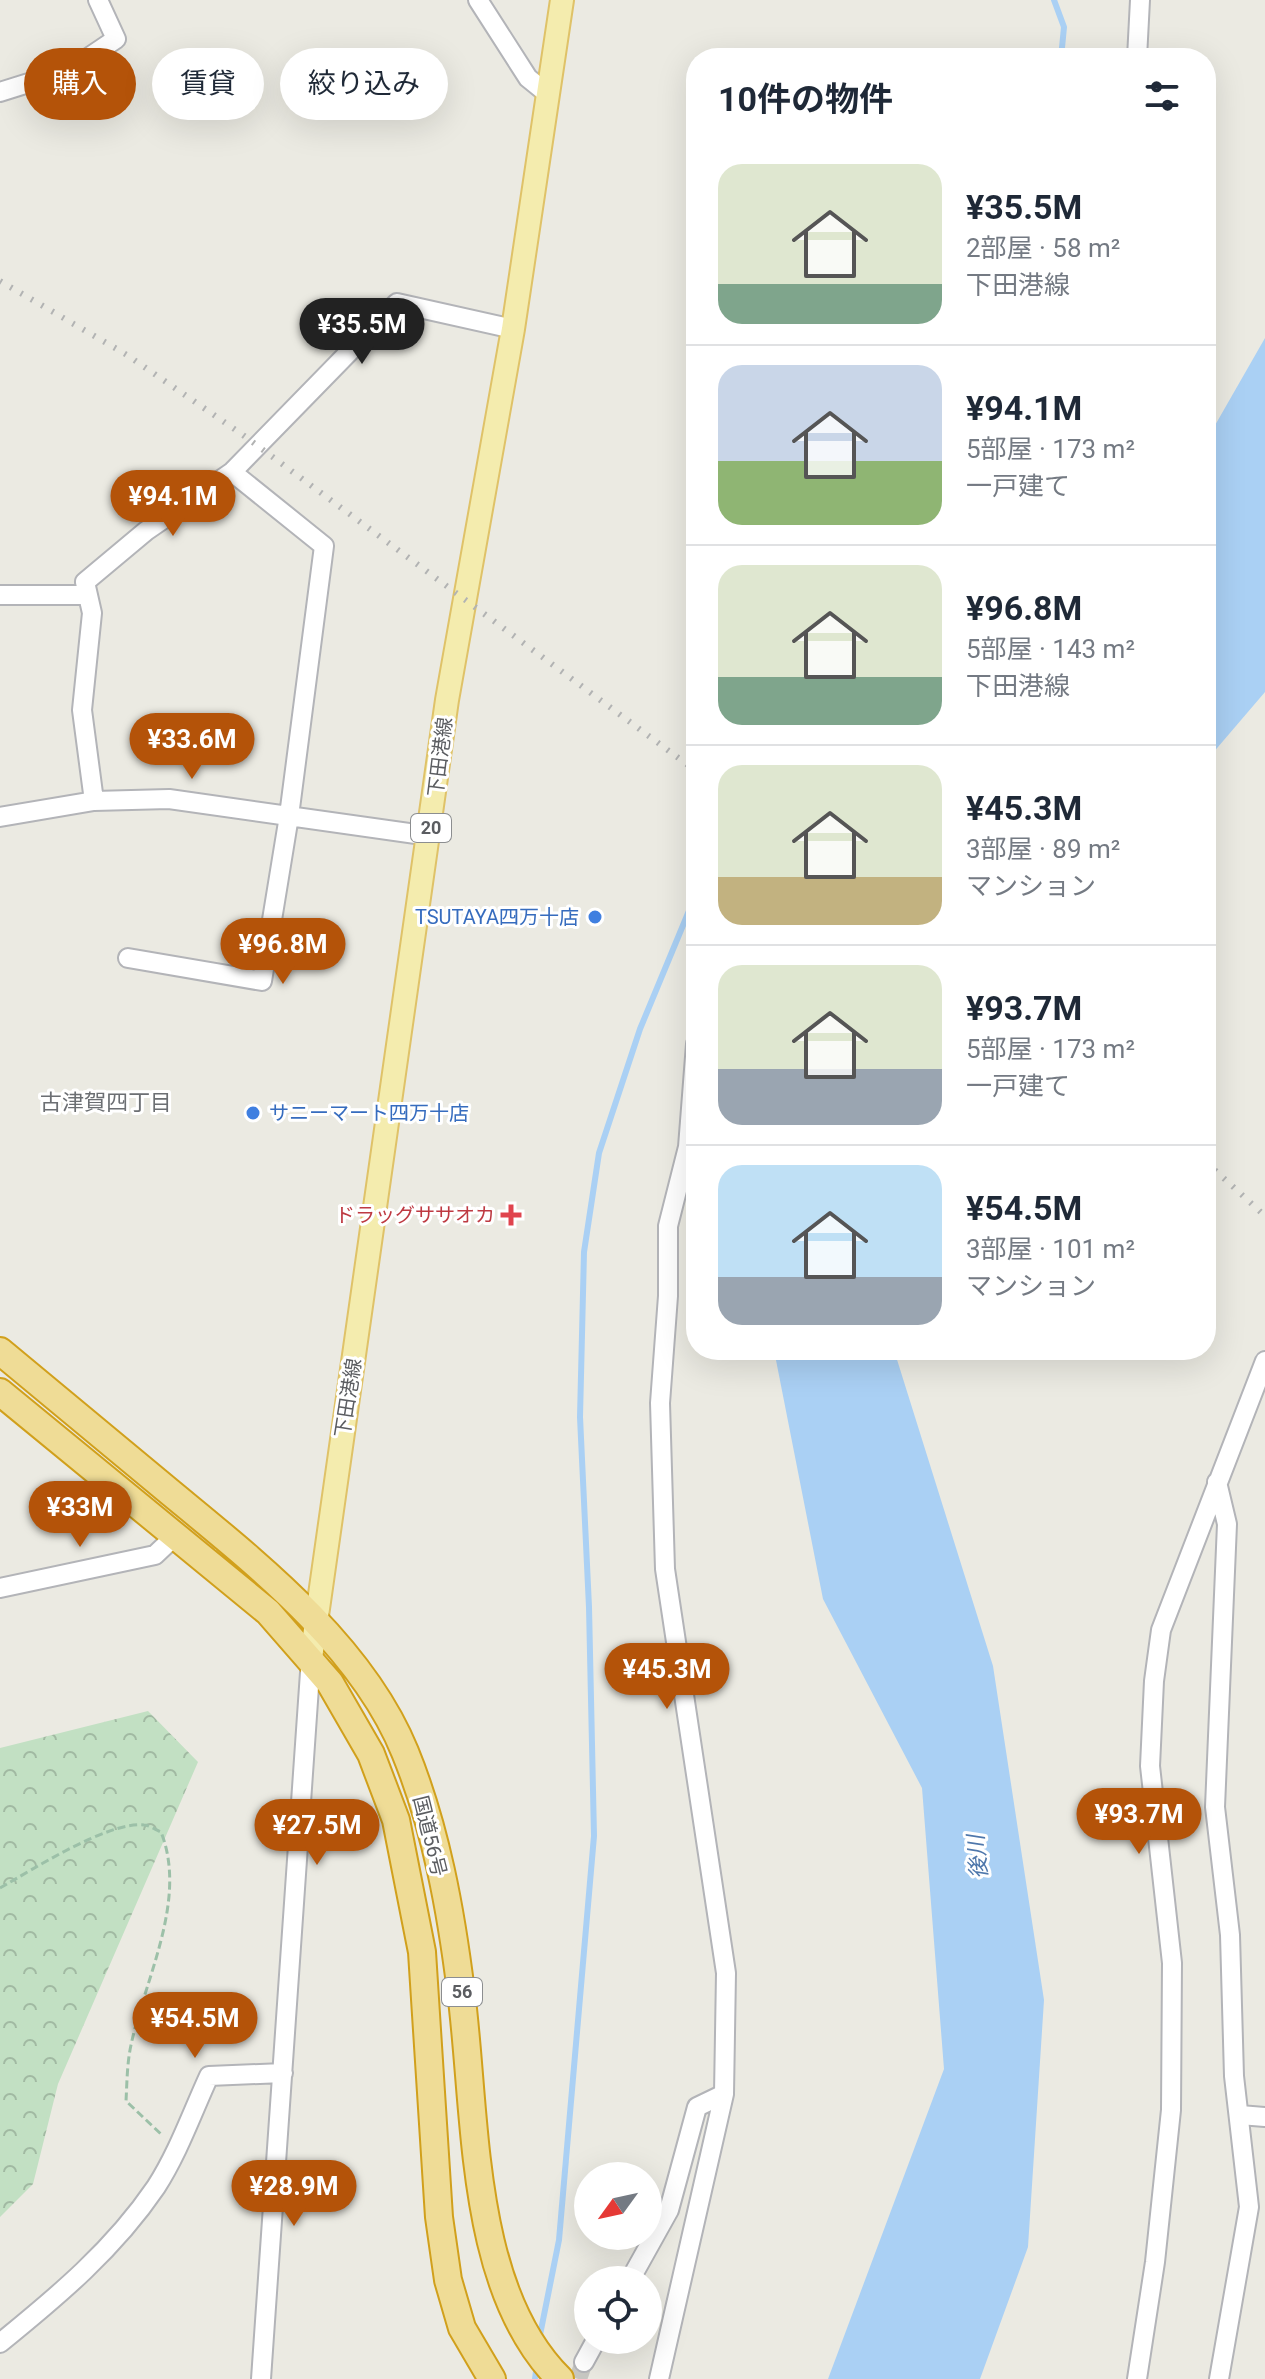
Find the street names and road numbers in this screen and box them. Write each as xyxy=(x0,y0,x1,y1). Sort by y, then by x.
street label: 下田港線 xyxy=(423,716,457,798)
road number: 20 xyxy=(411,814,451,842)
street label: 下田港線 xyxy=(330,1357,366,1439)
street label: 国道56号 xyxy=(408,1793,452,1879)
road number: 56 xyxy=(442,1978,482,2006)

